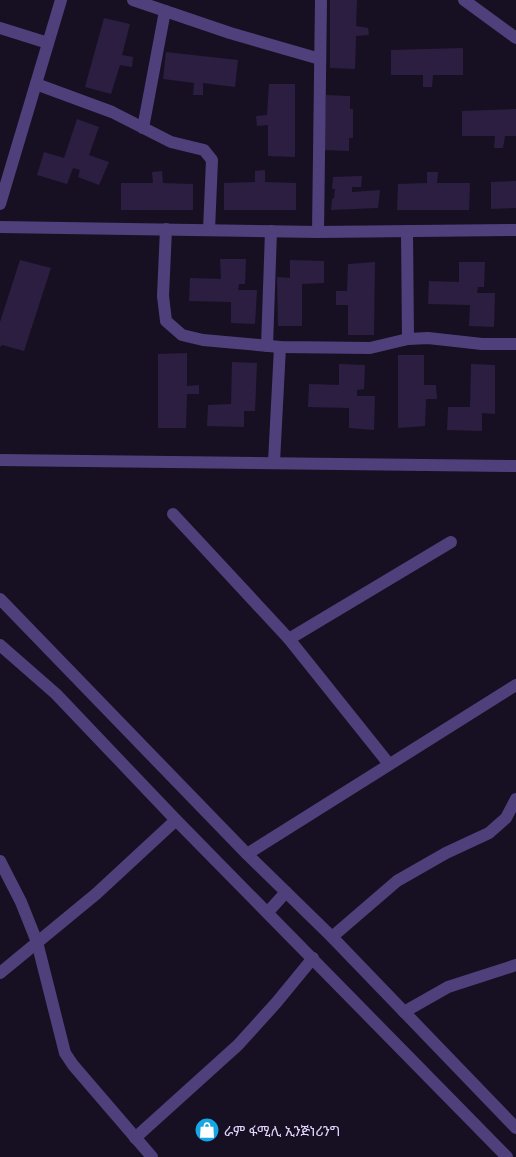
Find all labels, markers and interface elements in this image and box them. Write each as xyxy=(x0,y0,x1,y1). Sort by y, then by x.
shop icon: ራም ፋሚሊ ኢንጅነሪንግ xyxy=(194,1117,220,1143)
place label: ራም ፋሚሊ ኢንጅነሪንግ xyxy=(224,1122,340,1139)

